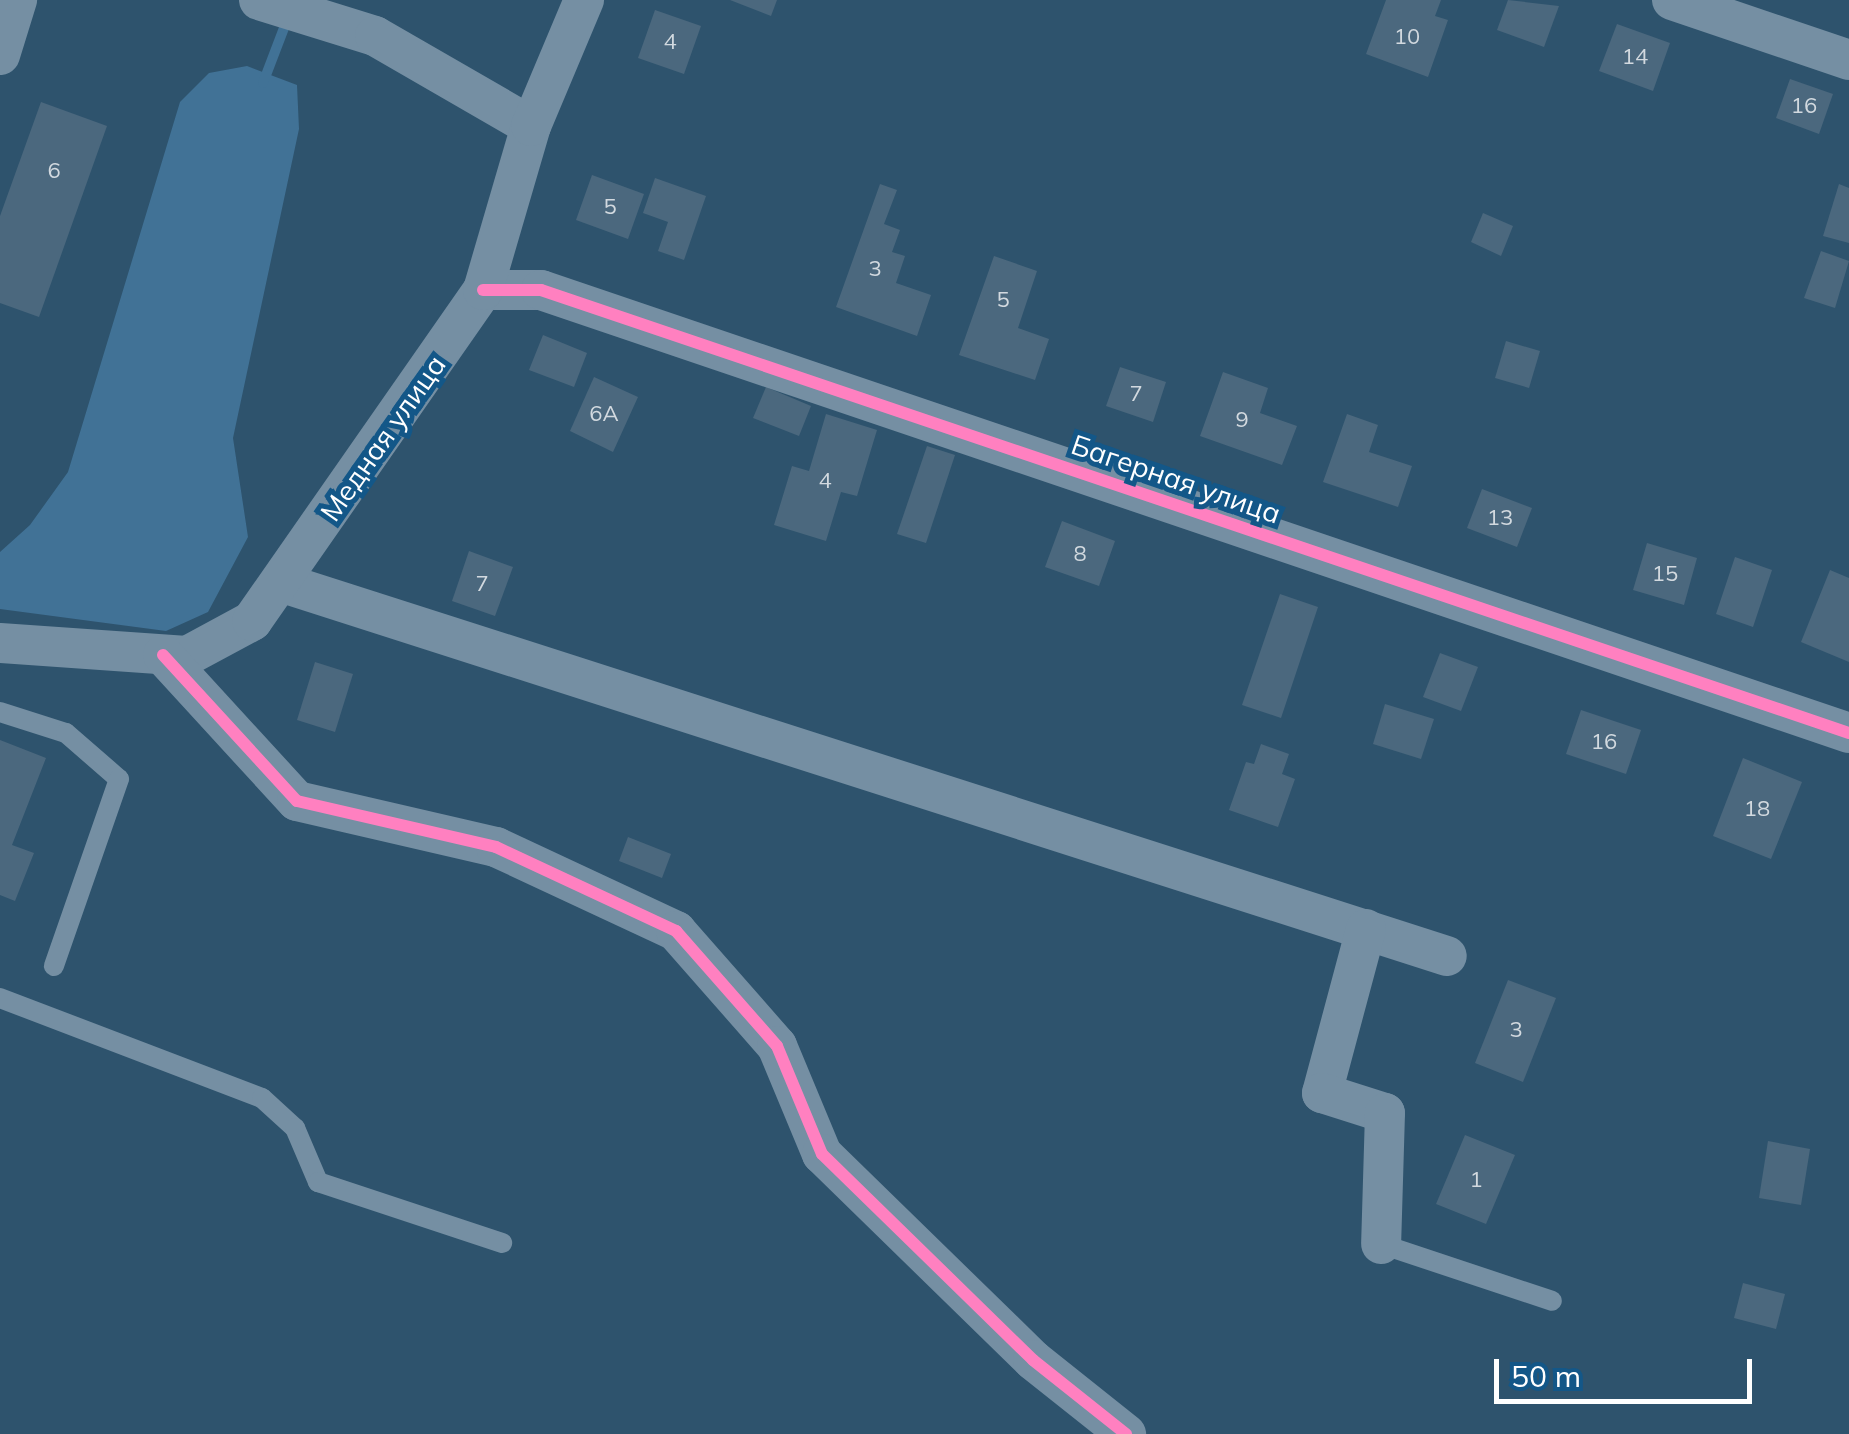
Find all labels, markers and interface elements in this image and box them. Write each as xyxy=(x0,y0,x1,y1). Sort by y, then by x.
house number: 10 xyxy=(1394,24,1420,50)
house number: 4 xyxy=(663,29,677,55)
house number: 14 xyxy=(1622,44,1648,70)
house number: 16 xyxy=(1791,93,1817,119)
house number: 6 xyxy=(47,158,61,184)
house number: 5 xyxy=(603,194,617,220)
house number: 3 xyxy=(868,256,882,282)
house number: 5 xyxy=(996,287,1010,313)
street label: Медная улица xyxy=(313,349,453,527)
house number: 7 xyxy=(1129,381,1143,407)
house number: 6А xyxy=(589,401,619,427)
house number: 9 xyxy=(1235,407,1249,433)
street label: Багерная улица xyxy=(1067,427,1285,531)
house number: 4 xyxy=(818,468,832,494)
house number: 13 xyxy=(1487,505,1513,531)
house number: 8 xyxy=(1073,541,1087,567)
house number: 15 xyxy=(1652,561,1678,587)
house number: 7 xyxy=(475,571,489,597)
house number: 16 xyxy=(1591,729,1617,755)
house number: 18 xyxy=(1744,796,1770,822)
house number: 3 xyxy=(1509,1017,1523,1043)
house number: 1 xyxy=(1469,1167,1483,1193)
scale bar xyxy=(1499,1339,1756,1401)
text: 50 m xyxy=(1511,1357,1581,1395)

